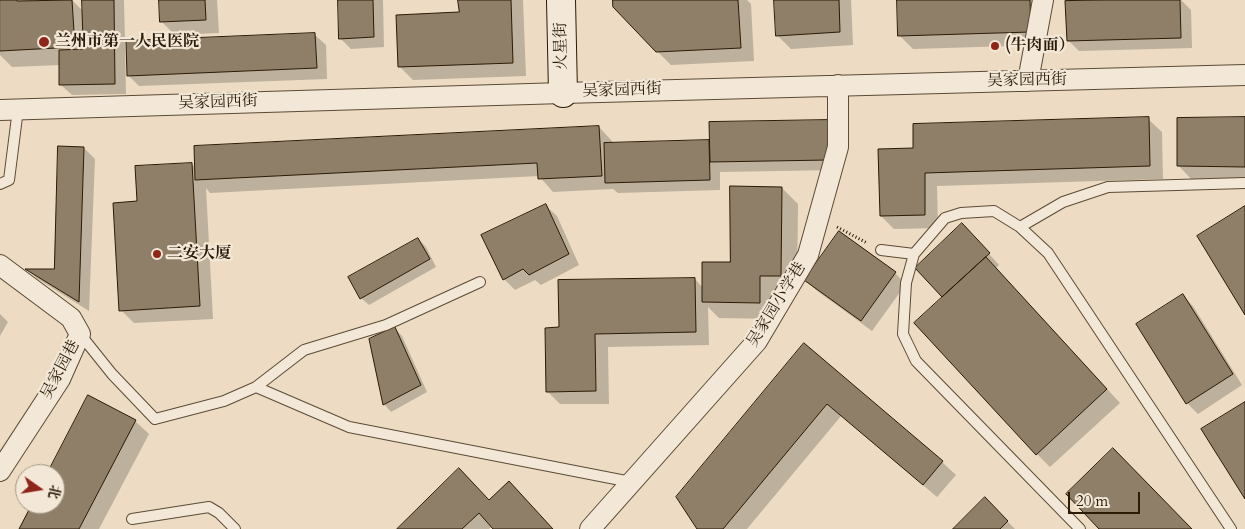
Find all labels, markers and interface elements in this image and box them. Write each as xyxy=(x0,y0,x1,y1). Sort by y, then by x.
street label: 火星街 xyxy=(552,22,572,70)
place label: 兰州市第一人民医院 xyxy=(55,32,199,52)
marker: 兰州市第一人民医院 xyxy=(37,35,51,49)
place label: (牛肉面） xyxy=(1005,36,1074,56)
marker: (牛肉面） xyxy=(989,40,1001,52)
street label: 吴家园西街 xyxy=(987,71,1067,91)
street label: 吴家园西街 xyxy=(582,80,662,102)
street label: 吴家园西街 xyxy=(178,92,258,114)
place label: 二安大厦 xyxy=(167,244,231,264)
marker: 二安大厦 xyxy=(151,248,163,260)
street label: 吴家园小学巷 xyxy=(743,259,811,351)
street label: 吴家园巷 xyxy=(38,337,84,403)
north arrow xyxy=(15,464,65,514)
scale bar xyxy=(1070,482,1142,514)
text: 北 xyxy=(43,483,65,501)
text: 20 m xyxy=(1076,491,1108,511)

